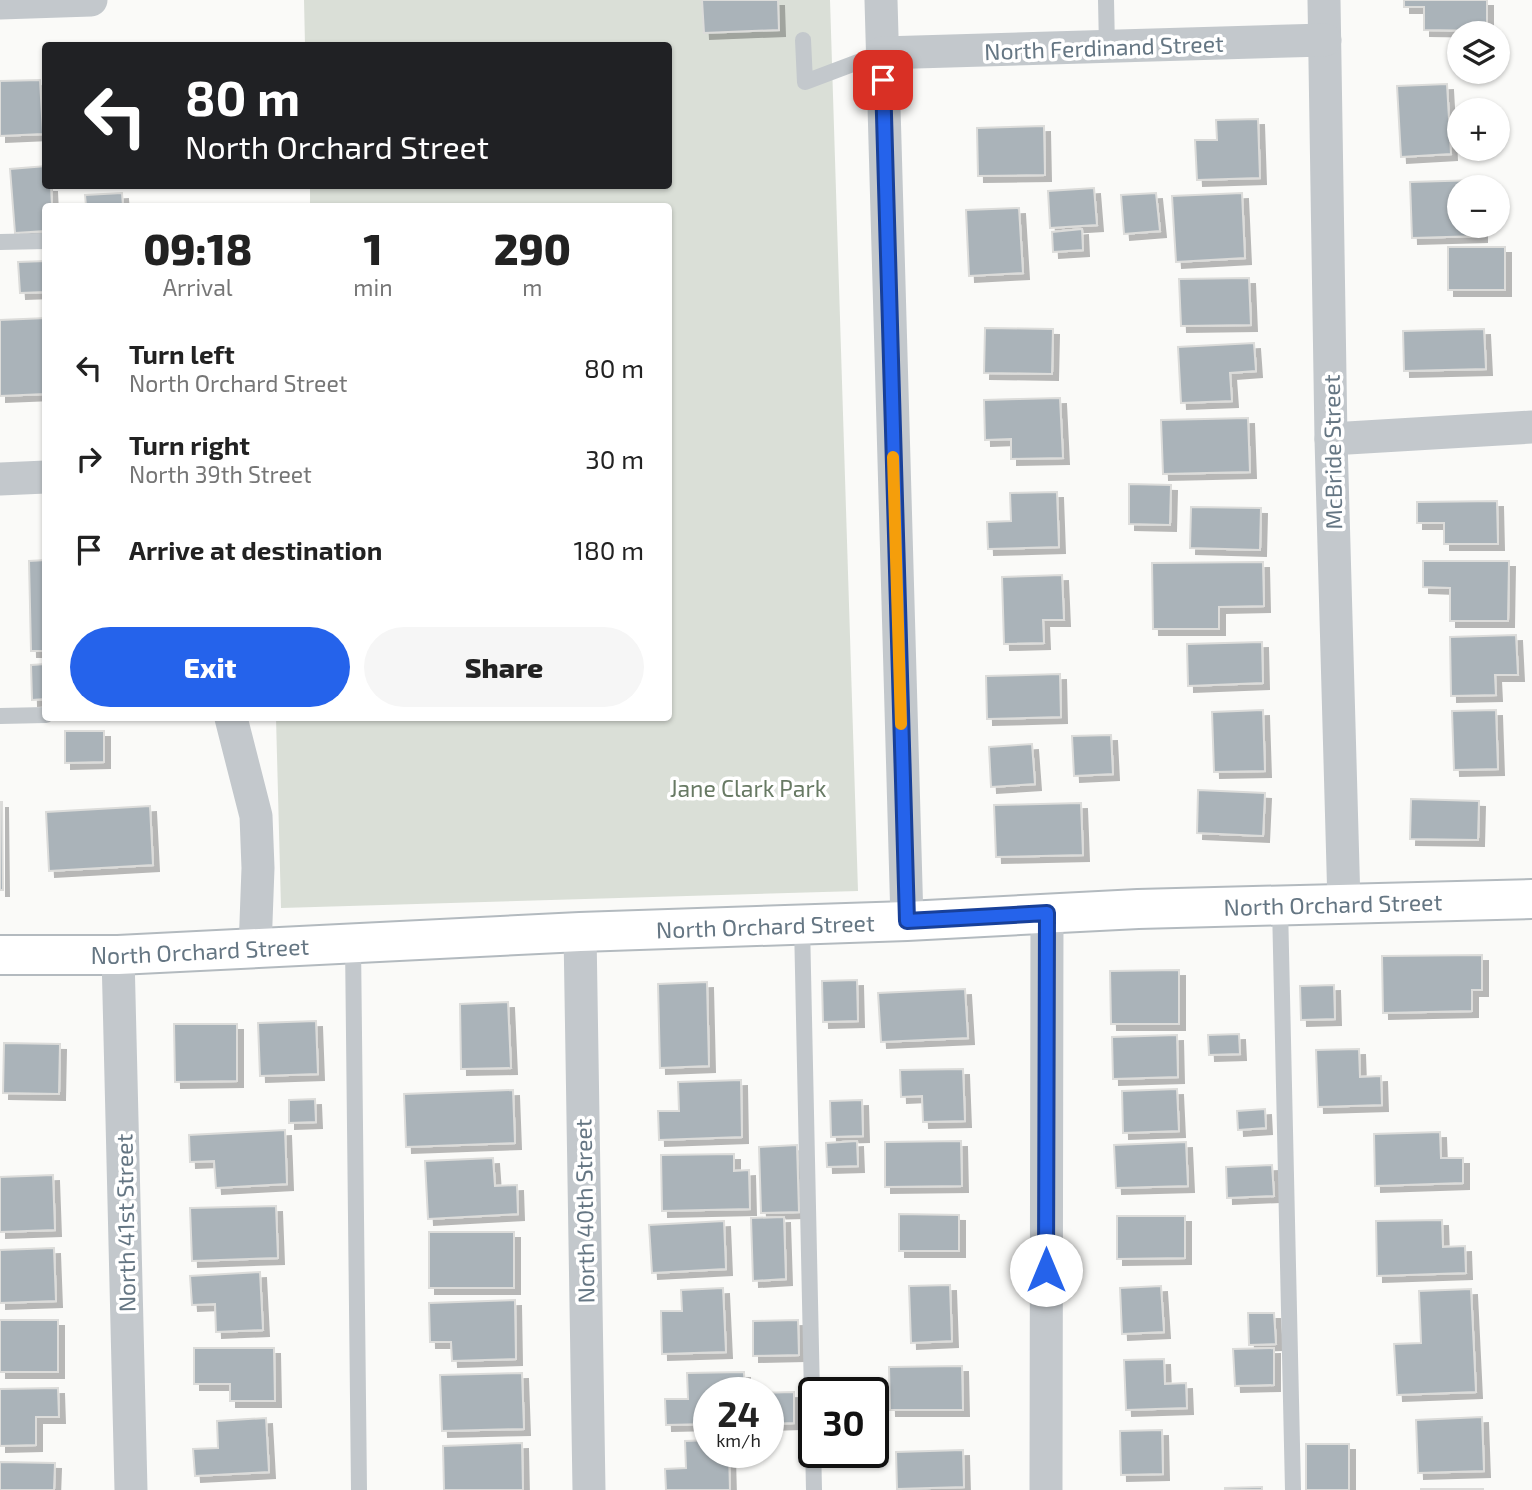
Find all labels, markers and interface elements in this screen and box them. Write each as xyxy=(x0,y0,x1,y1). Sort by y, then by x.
map controls xyxy=(1447,21,1510,238)
button: layers xyxy=(1447,21,1510,84)
street label: North Ferdinand Street xyxy=(984,29,1224,65)
pin xyxy=(853,50,913,110)
icon: arrive xyxy=(864,61,902,99)
text: 80 m xyxy=(185,67,300,126)
icon: left xyxy=(70,70,161,161)
button: + xyxy=(1447,98,1510,161)
text: North Orchard Street xyxy=(185,127,489,165)
button: − xyxy=(1447,175,1510,238)
text: 09:18 xyxy=(143,223,252,273)
text: 1 xyxy=(363,223,382,273)
text: 290 xyxy=(494,223,571,273)
text: Arrival xyxy=(163,273,233,301)
text: min xyxy=(353,273,393,301)
text: m xyxy=(522,273,542,301)
text: Turn left xyxy=(129,338,235,369)
icon: left xyxy=(70,349,108,387)
text: 80 m xyxy=(584,352,644,383)
text: North Orchard Street xyxy=(129,369,348,397)
street label: McBride Street xyxy=(1317,374,1347,530)
text: Turn right xyxy=(129,429,250,460)
icon: right xyxy=(70,440,108,478)
text: 30 m xyxy=(585,443,644,474)
text: North 39th Street xyxy=(129,460,312,488)
icon: arrive xyxy=(70,531,108,569)
text: Arrive at destination xyxy=(129,534,382,565)
text: 180 m xyxy=(574,534,644,565)
button: Exit xyxy=(70,627,350,707)
button: Share xyxy=(364,627,644,707)
park label: Jane Clark Park xyxy=(670,774,827,802)
street label: North Orchard Street xyxy=(1223,887,1443,921)
street label: North Orchard Street xyxy=(656,908,875,943)
street label: North Orchard Street xyxy=(91,931,310,969)
street label: North 40th Street xyxy=(568,1118,600,1304)
street label: North 41st Street xyxy=(109,1133,141,1313)
position arrow xyxy=(1009,1233,1083,1307)
speed limit sign: 30 xyxy=(798,1377,889,1468)
text: 24 xyxy=(717,1392,760,1434)
text: km/h xyxy=(716,1429,761,1451)

